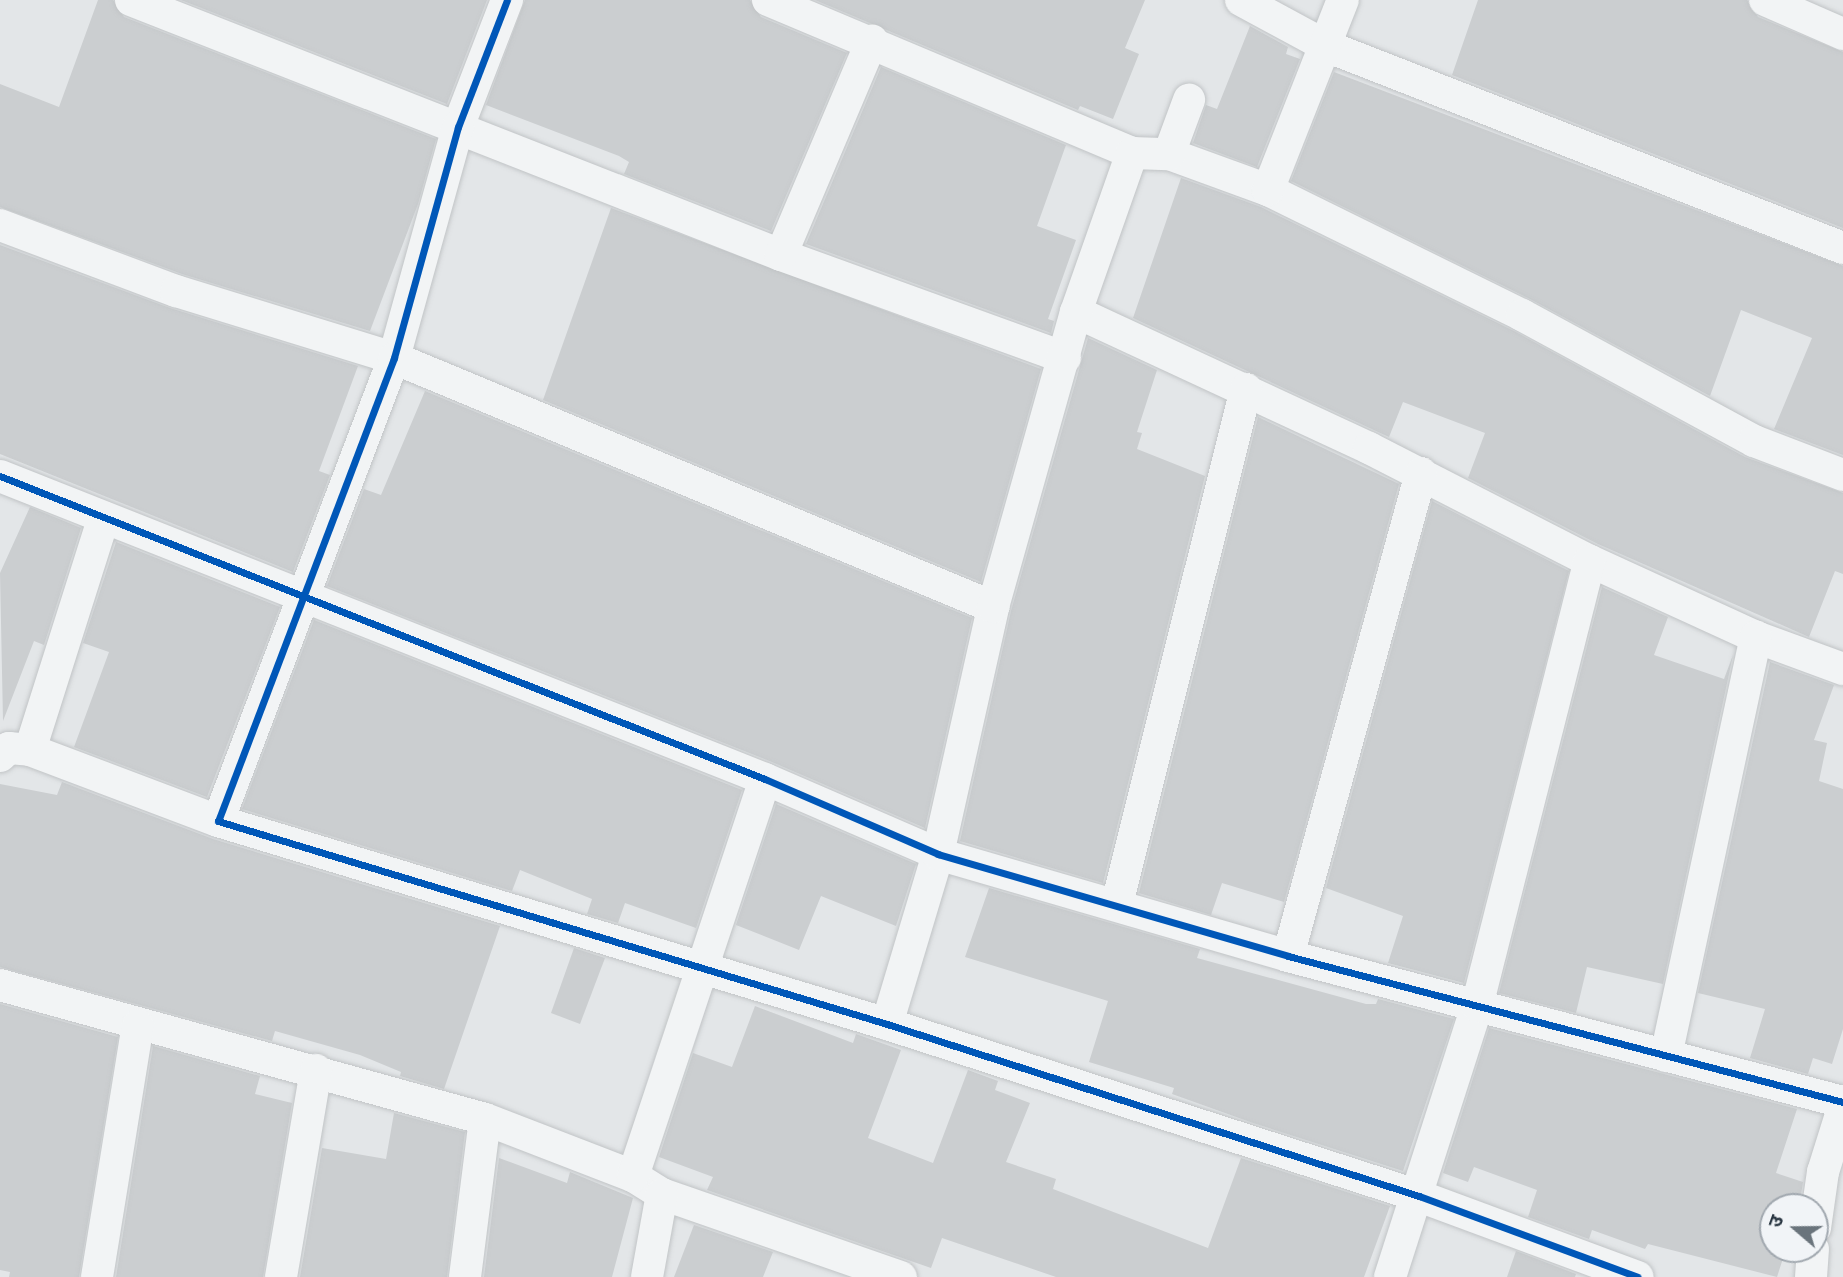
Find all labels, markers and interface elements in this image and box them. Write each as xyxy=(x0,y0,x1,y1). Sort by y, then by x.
north arrow xyxy=(1759,1193,1829,1263)
text: उ xyxy=(1762,1212,1789,1231)

